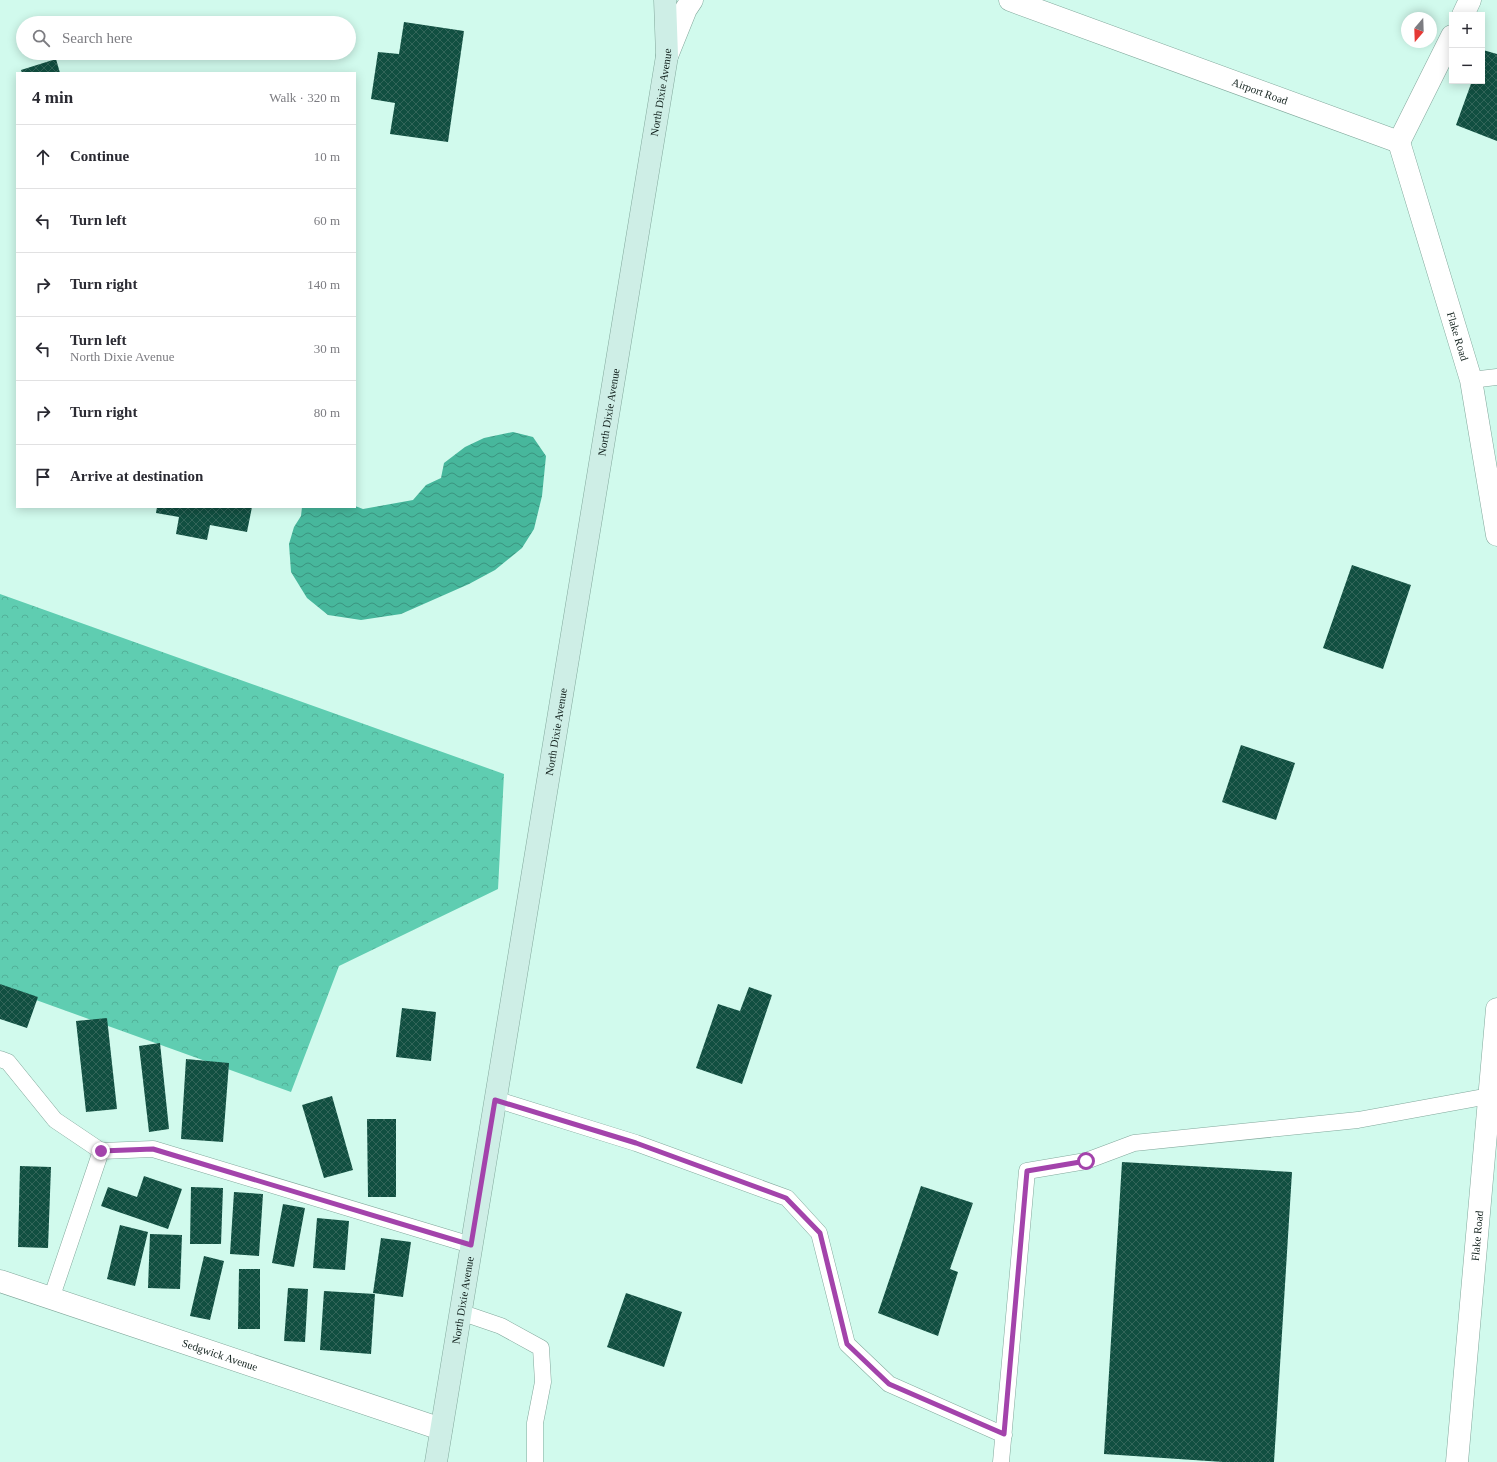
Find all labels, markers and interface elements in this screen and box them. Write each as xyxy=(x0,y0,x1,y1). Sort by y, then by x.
north arrow xyxy=(1401,12,1437,48)
map controls xyxy=(1449,12,1485,84)
button: + xyxy=(1449,12,1485,48)
search box xyxy=(16,16,356,60)
icon: search xyxy=(30,27,52,49)
text: Search here xyxy=(62,30,132,46)
street label: North Dixie Avenue xyxy=(648,48,673,137)
button: − xyxy=(1449,48,1485,84)
street label: Airport Road xyxy=(1230,76,1290,107)
text: 4 min xyxy=(32,88,73,107)
text: Walk · 320 m xyxy=(269,90,340,105)
icon: ahead xyxy=(32,146,54,168)
text: Continue xyxy=(70,148,129,164)
text: 10 m xyxy=(314,149,340,164)
icon: left xyxy=(32,210,54,232)
text: Turn left xyxy=(70,212,127,228)
text: 60 m xyxy=(314,213,340,228)
icon: right xyxy=(32,274,54,296)
text: Turn right xyxy=(70,276,137,292)
text: 140 m xyxy=(307,277,340,292)
street label: Flake Road xyxy=(1445,310,1471,363)
text: Turn left xyxy=(70,332,127,348)
icon: left xyxy=(32,338,54,360)
text: 30 m xyxy=(314,341,340,356)
text: North Dixie Avenue xyxy=(70,349,174,364)
street label: North Dixie Avenue xyxy=(595,367,622,457)
icon: right xyxy=(32,402,54,424)
text: Turn right xyxy=(70,404,137,420)
text: 80 m xyxy=(314,405,340,420)
icon: arrive xyxy=(32,466,54,488)
text: Arrive at destination xyxy=(70,468,203,484)
street label: North Dixie Avenue xyxy=(543,687,569,776)
route end xyxy=(92,1142,110,1160)
route start xyxy=(1077,1152,1095,1170)
street label: Flake Road xyxy=(1469,1210,1485,1262)
street label: North Dixie Avenue xyxy=(449,1255,476,1345)
street label: Sedgwick Avenue xyxy=(181,1337,259,1373)

